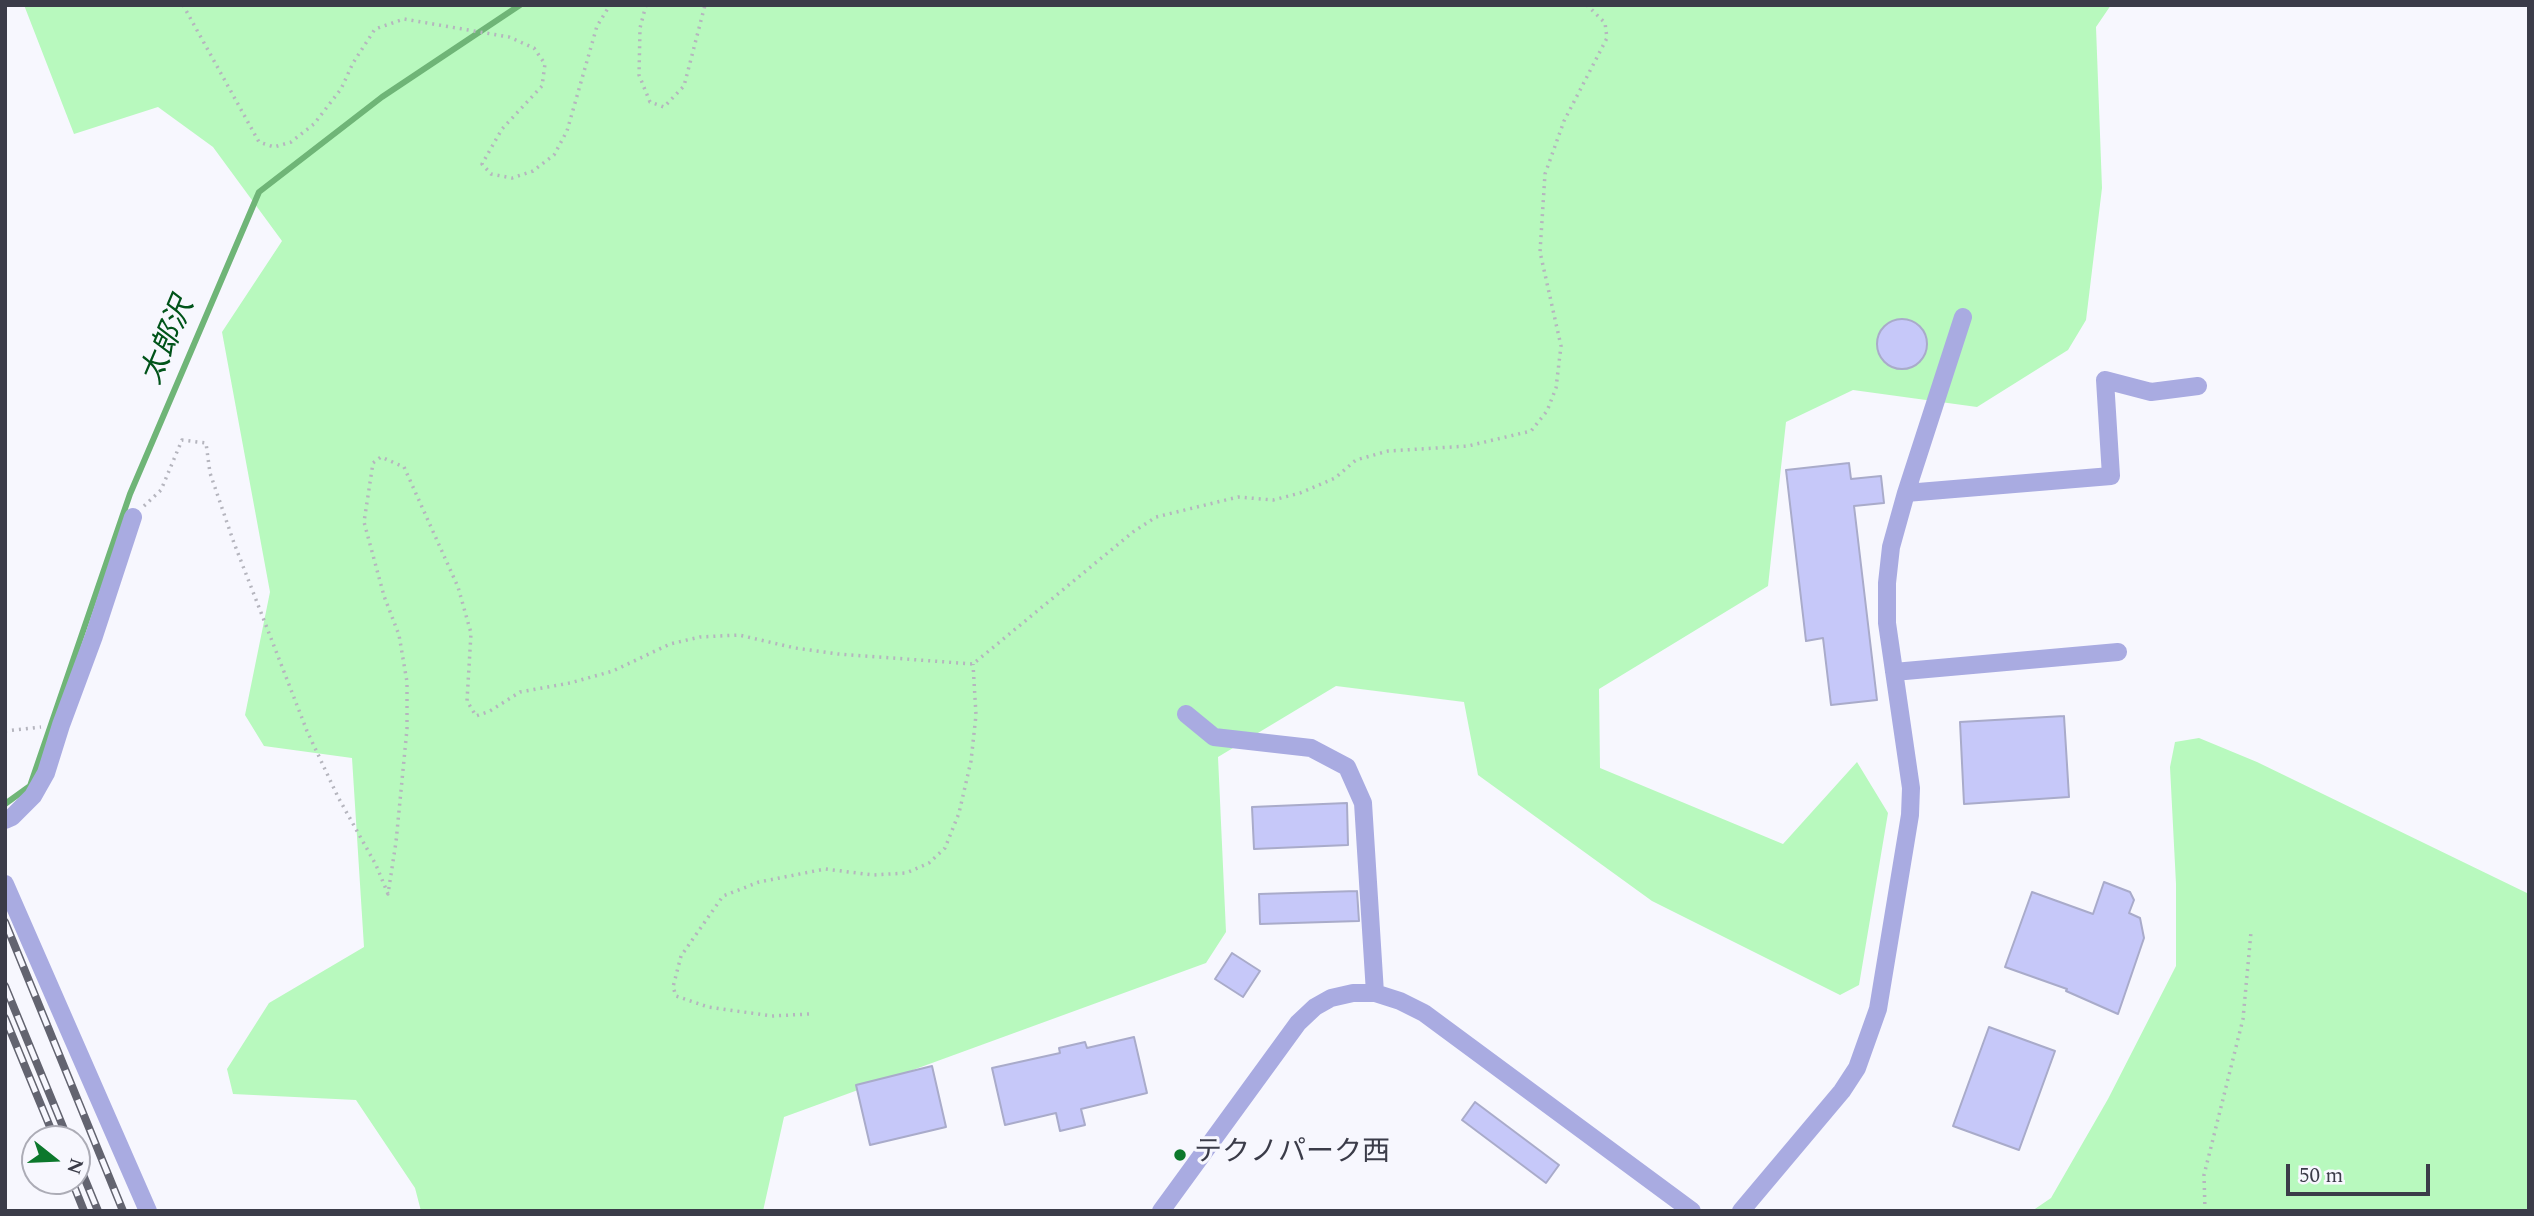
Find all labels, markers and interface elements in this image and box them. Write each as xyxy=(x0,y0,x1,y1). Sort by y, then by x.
water label: 太郎沢 xyxy=(136,294,204,390)
north arrow xyxy=(21,1125,91,1195)
place label: テクノパーク西 xyxy=(1194,1138,1390,1172)
marker: テクノパーク西 xyxy=(1172,1147,1188,1163)
scale bar xyxy=(2289,1150,2432,1194)
text: N xyxy=(58,1154,91,1178)
text: 50 m xyxy=(2299,1160,2343,1192)

